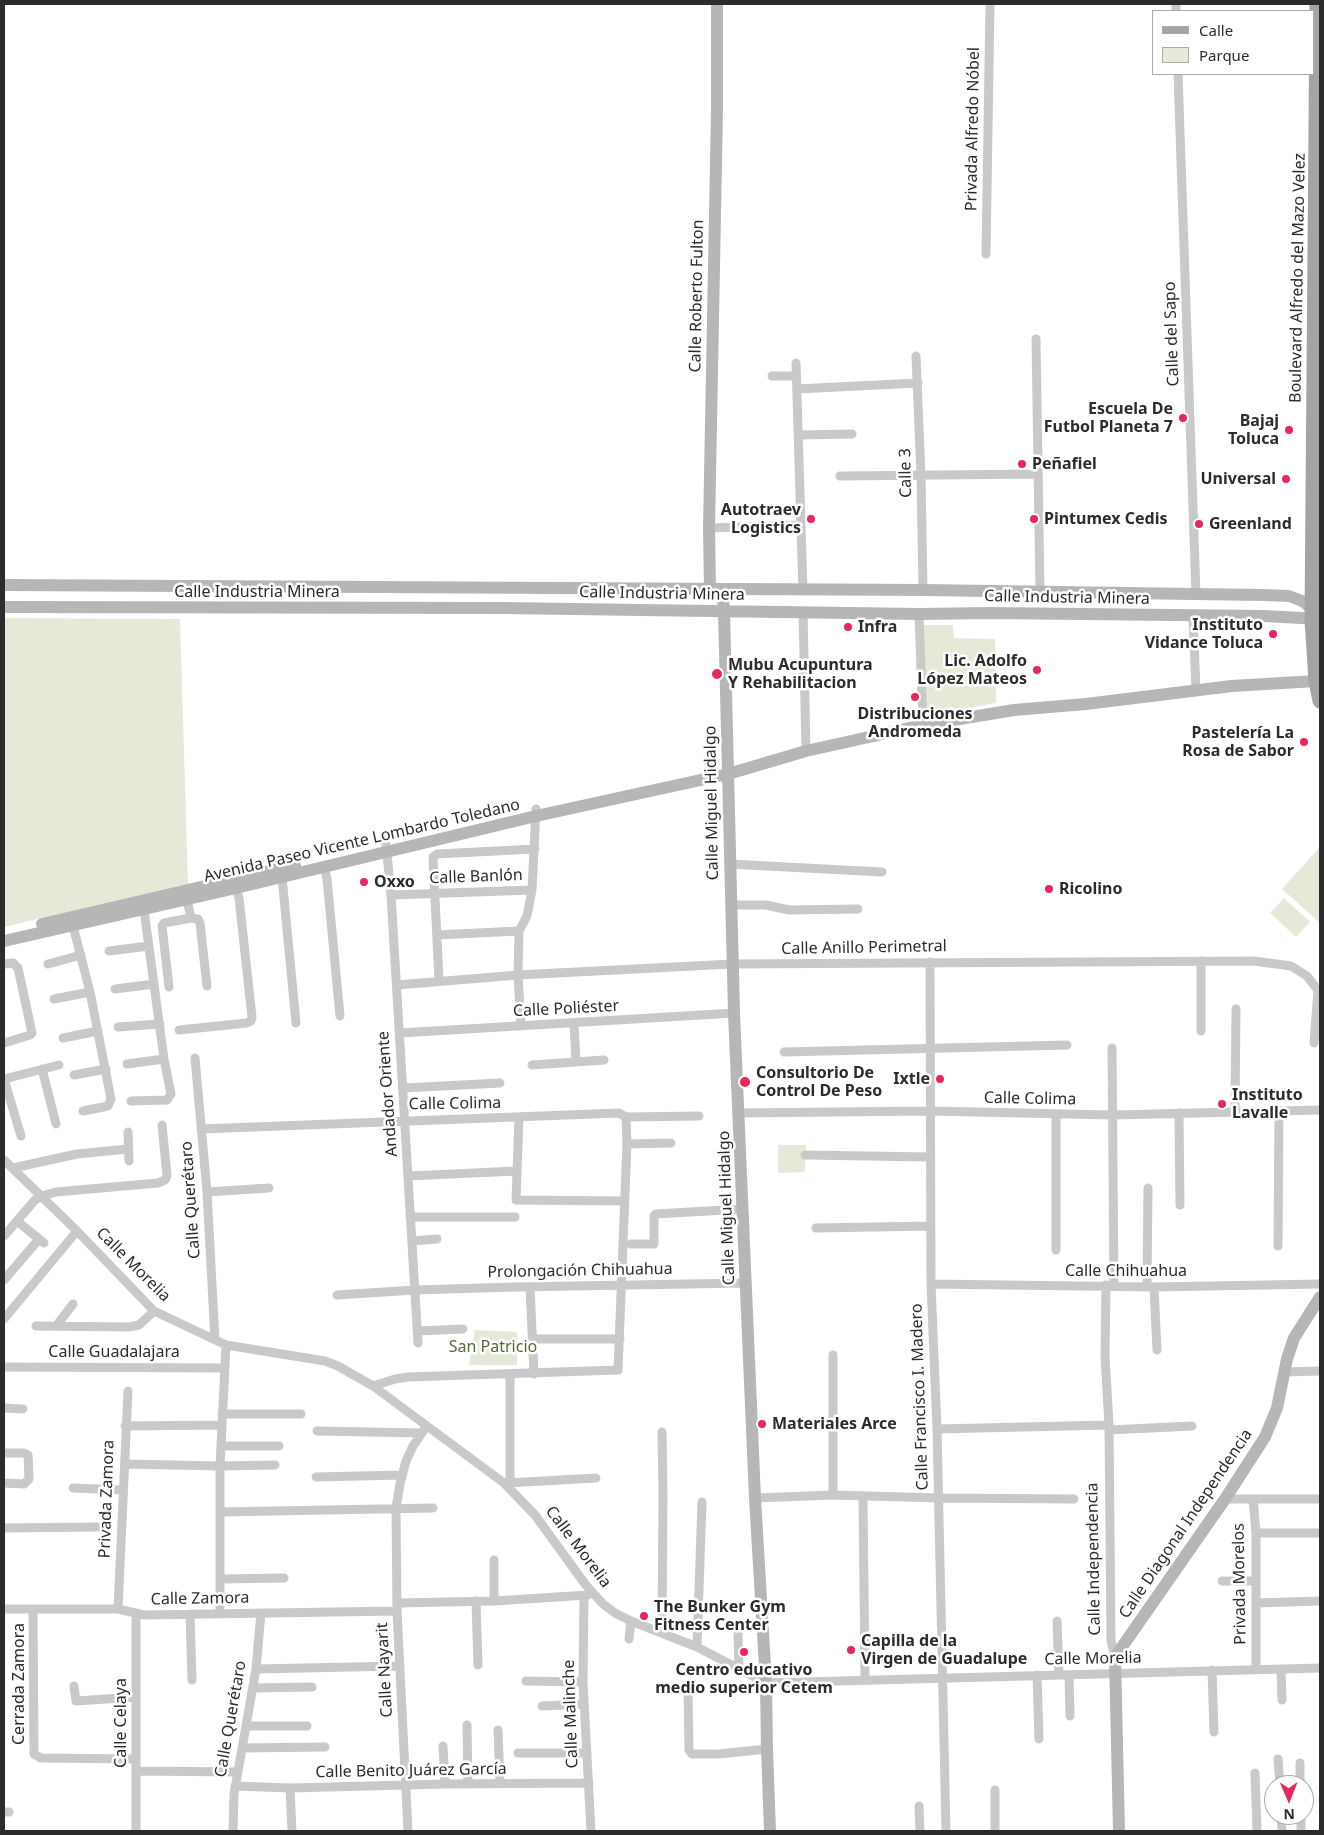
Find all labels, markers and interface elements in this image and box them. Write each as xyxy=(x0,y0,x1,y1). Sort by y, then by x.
legend xyxy=(1152,10,1314,75)
text: Calle xyxy=(1199,20,1233,40)
text: Parque xyxy=(1199,45,1249,65)
street label: Privada Alfredo Nóbel xyxy=(962,47,984,211)
street label: Boulevard Alfredo del Mazo Velez xyxy=(1286,153,1310,403)
street label: Calle Roberto Fulton xyxy=(686,219,708,373)
street label: Calle del Sapo xyxy=(1161,281,1183,387)
place label: Escuela De Futbol Planeta 7 xyxy=(1044,399,1173,437)
place label: Bajaj Toluca xyxy=(1228,411,1279,449)
marker: Escuela De Futbol Planeta 7 xyxy=(1177,412,1189,424)
marker: Bajaj Toluca xyxy=(1283,424,1295,436)
street label: Calle 3 xyxy=(896,448,916,498)
place label: Peñafiel xyxy=(1032,454,1097,474)
marker: Peñafiel xyxy=(1016,458,1028,470)
place label: Universal xyxy=(1200,469,1276,489)
marker: Universal xyxy=(1280,473,1292,485)
place label: Autotraev Logistics xyxy=(721,500,801,538)
place label: Pintumex Cedis xyxy=(1044,509,1167,529)
marker: Autotraev Logistics xyxy=(805,513,817,525)
marker: Pintumex Cedis xyxy=(1028,513,1040,525)
place label: Greenland xyxy=(1209,514,1292,534)
marker: Greenland xyxy=(1193,518,1205,530)
street label: Calle Industria Minera xyxy=(174,582,340,602)
street label: Calle Industria Minera xyxy=(579,583,745,605)
street label: Calle Industria Minera xyxy=(984,587,1150,609)
place label: Instituto Vidance Toluca xyxy=(1145,615,1263,653)
place label: Infra xyxy=(858,617,897,637)
marker: Infra xyxy=(842,621,854,633)
marker: Instituto Vidance Toluca xyxy=(1267,628,1279,640)
place label: Lic. Adolfo López Mateos xyxy=(917,651,1027,689)
place label: Mubu Acupuntura Y Rehabilitacion xyxy=(728,655,873,693)
marker: Lic. Adolfo López Mateos xyxy=(1031,664,1043,676)
marker: Mubu Acupuntura Y Rehabilitacion xyxy=(710,667,724,681)
marker: Distribuciones Andromeda xyxy=(909,691,921,703)
place label: Distribuciones Andromeda xyxy=(858,704,972,742)
place label: Pastelería La Rosa de Sabor xyxy=(1182,723,1294,761)
street label: Calle Miguel Hidalgo xyxy=(701,726,723,880)
marker: Pastelería La Rosa de Sabor xyxy=(1298,736,1310,748)
street label: Avenida Paseo Vicente Lombardo Toledano xyxy=(202,795,522,887)
street label: Calle Banlón xyxy=(429,866,523,888)
place label: Oxxo xyxy=(374,872,415,892)
marker: Oxxo xyxy=(358,876,370,888)
place label: Ricolino xyxy=(1059,879,1122,899)
marker: Ricolino xyxy=(1043,883,1055,895)
street label: Calle Anillo Perimetral xyxy=(781,937,947,959)
street label: Calle Poliéster xyxy=(512,997,620,1021)
street label: Andador Oriente xyxy=(374,1030,402,1158)
place label: Consultorio De Control De Peso xyxy=(756,1063,882,1101)
place label: Ixtle xyxy=(893,1069,930,1089)
marker: Ixtle xyxy=(934,1073,946,1085)
marker: Consultorio De Control De Peso xyxy=(738,1075,752,1089)
place label: Instituto Lavalle xyxy=(1232,1085,1303,1123)
street label: Calle Colima xyxy=(984,1089,1076,1109)
street label: Calle Colima xyxy=(409,1094,501,1114)
marker: Instituto Lavalle xyxy=(1216,1098,1228,1110)
street label: Calle Miguel Hidalgo xyxy=(715,1130,739,1286)
street label: Calle Querétaro xyxy=(177,1140,205,1260)
street label: Calle Morelia xyxy=(92,1224,174,1306)
street label: Prolongación Chihuahua xyxy=(487,1260,673,1282)
street label: Calle Chihuahua xyxy=(1065,1261,1187,1281)
street label: Calle Francisco I. Madero xyxy=(907,1303,933,1491)
park label: San Patricio xyxy=(449,1337,537,1357)
street label: Calle Guadalajara xyxy=(48,1342,180,1362)
place label: Materiales Arce xyxy=(772,1414,897,1434)
marker: Materiales Arce xyxy=(756,1418,768,1430)
street label: Calle Diagonal Independencia xyxy=(1115,1426,1257,1622)
street label: Privada Zamora xyxy=(95,1439,119,1559)
street label: Calle Independencia xyxy=(1083,1482,1105,1636)
street label: Calle Morelia xyxy=(541,1502,615,1592)
street label: Privada Morelos xyxy=(1229,1523,1251,1645)
street label: Calle Zamora xyxy=(151,1589,249,1609)
place label: The Bunker Gym Fitness Center xyxy=(654,1597,786,1635)
marker: The Bunker Gym Fitness Center xyxy=(638,1610,650,1622)
street label: Calle Nayarit xyxy=(373,1622,397,1718)
street label: Cerrada Zamora xyxy=(9,1623,29,1745)
place label: Capilla de la Virgen de Guadalupe xyxy=(861,1631,1027,1669)
marker: Capilla de la Virgen de Guadalupe xyxy=(845,1644,857,1656)
marker: Centro educativo medio superior Cetem xyxy=(738,1646,750,1658)
street label: Calle Morelia xyxy=(1044,1649,1142,1669)
street label: Calle Querétaro xyxy=(211,1659,251,1779)
street label: Calle Malinche xyxy=(560,1659,582,1769)
place label: Centro educativo medio superior Cetem xyxy=(655,1660,833,1698)
street label: Calle Celaya xyxy=(111,1678,131,1768)
street label: Calle Benito Juárez García xyxy=(315,1760,507,1782)
north arrow xyxy=(1264,1775,1314,1825)
text: N xyxy=(1283,1805,1295,1824)

